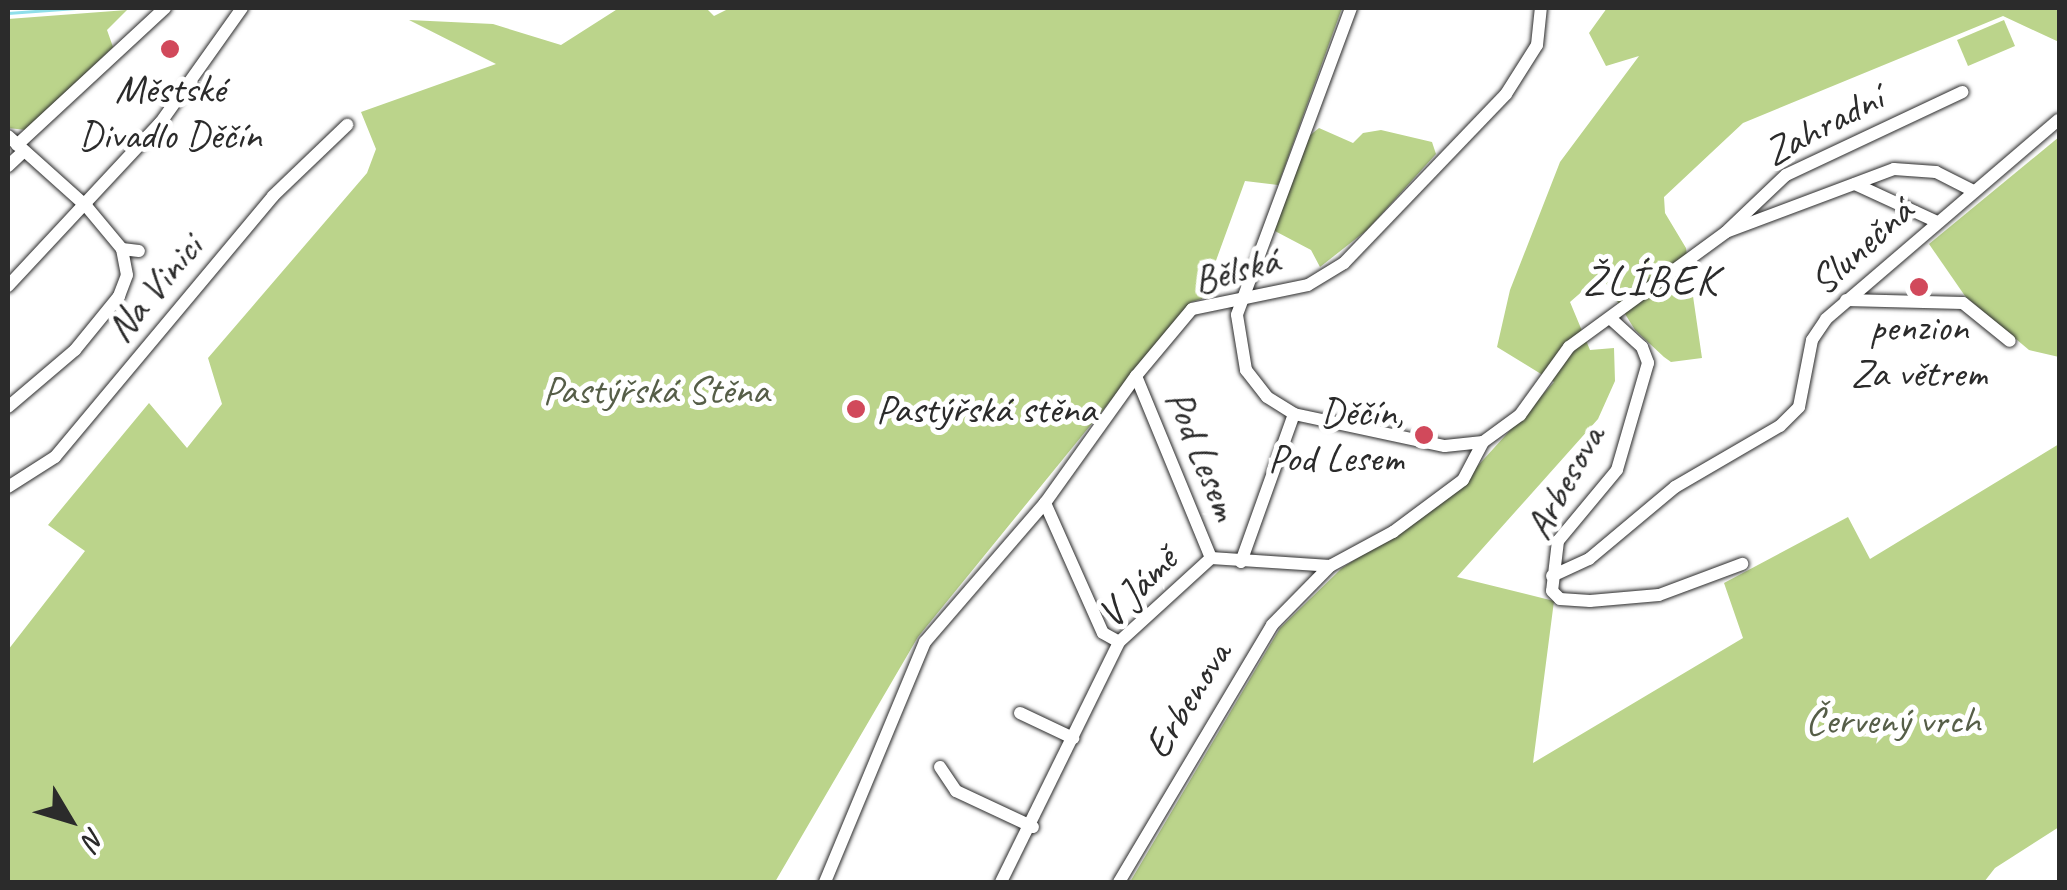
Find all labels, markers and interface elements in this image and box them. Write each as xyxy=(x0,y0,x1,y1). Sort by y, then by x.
marker: Městské Divadlo Děčín xyxy=(159,38,181,60)
place label: Městské Divadlo Děčín xyxy=(79,65,261,159)
street label: Zahradní xyxy=(1755,74,1891,176)
street label: Slunečná xyxy=(1799,187,1923,305)
street label: Na Vinici xyxy=(95,225,213,351)
street label: Bělská xyxy=(1188,236,1284,304)
district label: ŽLÍBEK xyxy=(1583,256,1719,306)
marker: penzion Za větrem xyxy=(1908,276,1930,298)
place label: penzion Za větrem xyxy=(1851,303,1987,397)
park label: Pastýřská Stěna xyxy=(543,366,769,414)
street label: Pod Lesem xyxy=(1155,382,1251,528)
place label: Pastýřská stěna xyxy=(876,385,1096,433)
place label: Děčín, Pod Lesem xyxy=(1266,388,1404,482)
marker: Pastýřská stěna xyxy=(845,398,867,420)
street label: Arbesova xyxy=(1513,417,1615,547)
marker: Děčín, Pod Lesem xyxy=(1413,424,1435,446)
street label: V Jámě xyxy=(1087,536,1187,638)
street label: Erbenova xyxy=(1133,633,1241,767)
park label: Červený vrch xyxy=(1805,696,1981,744)
north arrow xyxy=(20,770,120,870)
text: N xyxy=(75,821,113,856)

